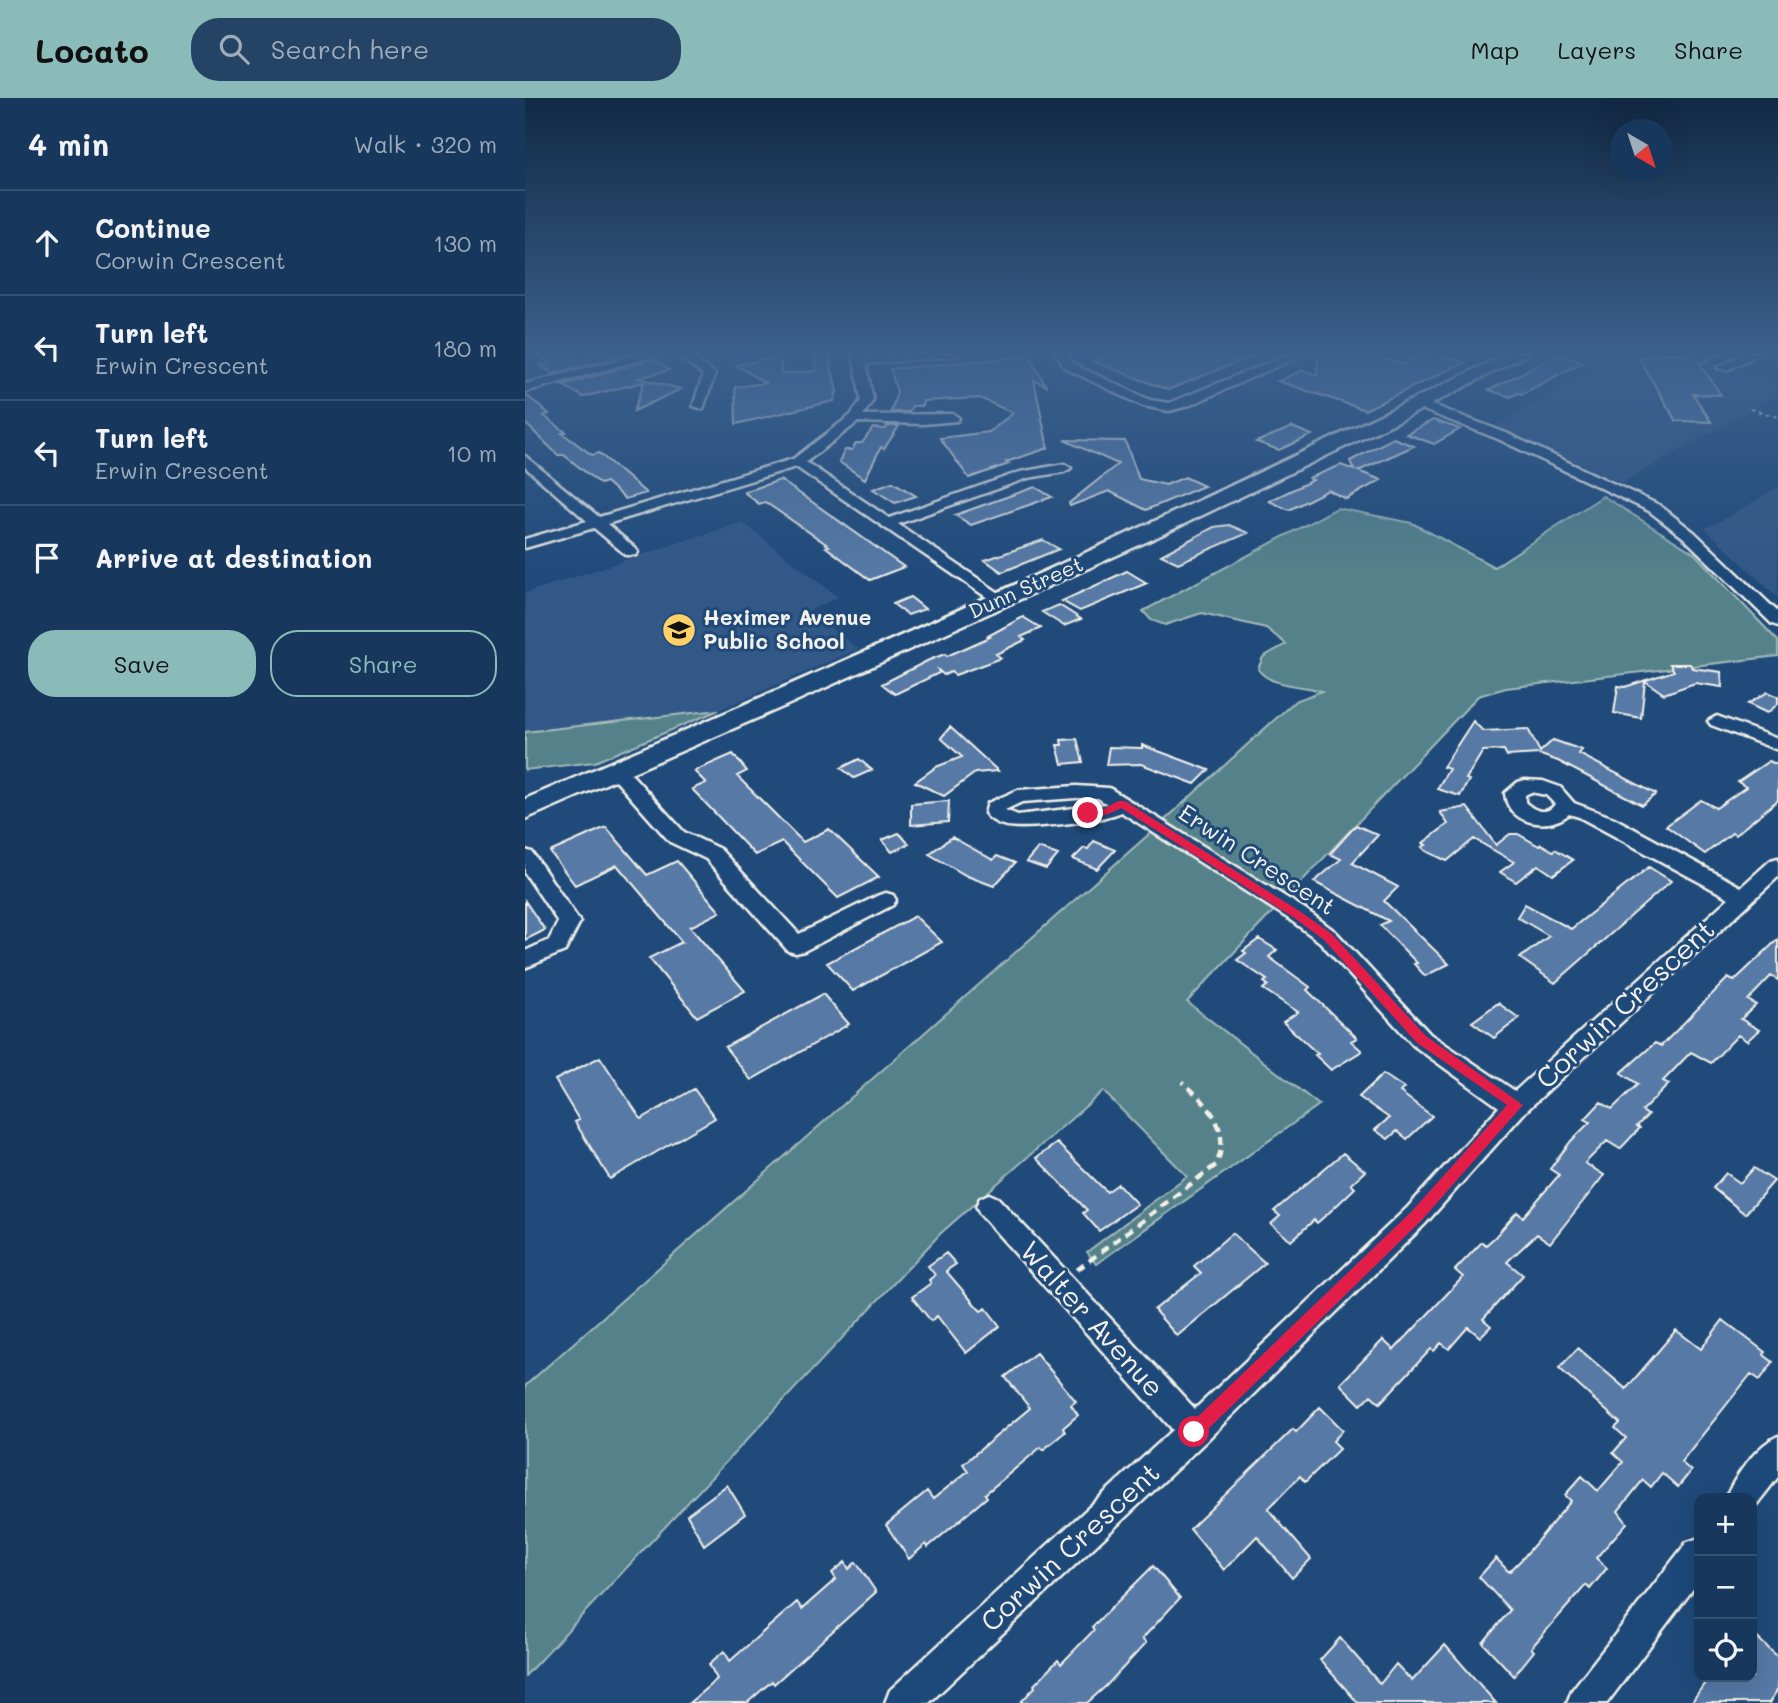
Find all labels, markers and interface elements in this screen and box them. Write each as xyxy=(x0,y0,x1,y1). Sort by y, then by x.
search box xyxy=(191,18,681,81)
text: Locato xyxy=(35,28,149,71)
icon: search xyxy=(215,30,253,68)
text: Search here xyxy=(271,32,429,66)
text: Map xyxy=(1471,34,1519,65)
text: Layers xyxy=(1557,34,1636,65)
text: Share xyxy=(1674,34,1743,65)
north arrow xyxy=(1610,119,1673,182)
text: 4 min xyxy=(28,124,109,164)
text: Walk · 320 m xyxy=(354,129,497,159)
text: Continue xyxy=(95,211,211,245)
icon: ahead xyxy=(28,224,66,262)
text: 130 m xyxy=(433,228,497,258)
text: Corwin Crescent xyxy=(95,245,286,275)
text: Turn left xyxy=(95,316,208,350)
icon: left xyxy=(28,329,66,367)
text: 180 m xyxy=(433,333,497,363)
text: Erwin Crescent xyxy=(95,350,269,380)
text: Turn left xyxy=(95,421,208,455)
icon: left xyxy=(28,434,66,472)
text: 10 m xyxy=(447,438,497,468)
text: Erwin Crescent xyxy=(95,455,269,485)
icon: arrive xyxy=(28,539,66,577)
text: Arrive at destination xyxy=(95,541,372,575)
street label: Dunn Street xyxy=(964,549,1087,624)
place label: Heximer Avenue Public School xyxy=(703,603,871,654)
school or university icon: Heximer Avenue Public School xyxy=(660,611,698,649)
button: Save xyxy=(28,630,256,697)
button: Share xyxy=(270,630,497,697)
street label: Erwin Crescent xyxy=(1173,796,1342,921)
route end xyxy=(1072,797,1103,828)
street label: Corwin Crescent xyxy=(1527,911,1721,1096)
street label: Walter Avenue xyxy=(1013,1232,1173,1404)
route start xyxy=(1178,1416,1209,1447)
street label: Corwin Crescent xyxy=(972,1454,1166,1639)
map controls xyxy=(1694,1493,1757,1682)
button: + xyxy=(1694,1493,1757,1556)
button: − xyxy=(1694,1556,1757,1619)
button: locate xyxy=(1694,1619,1757,1682)

